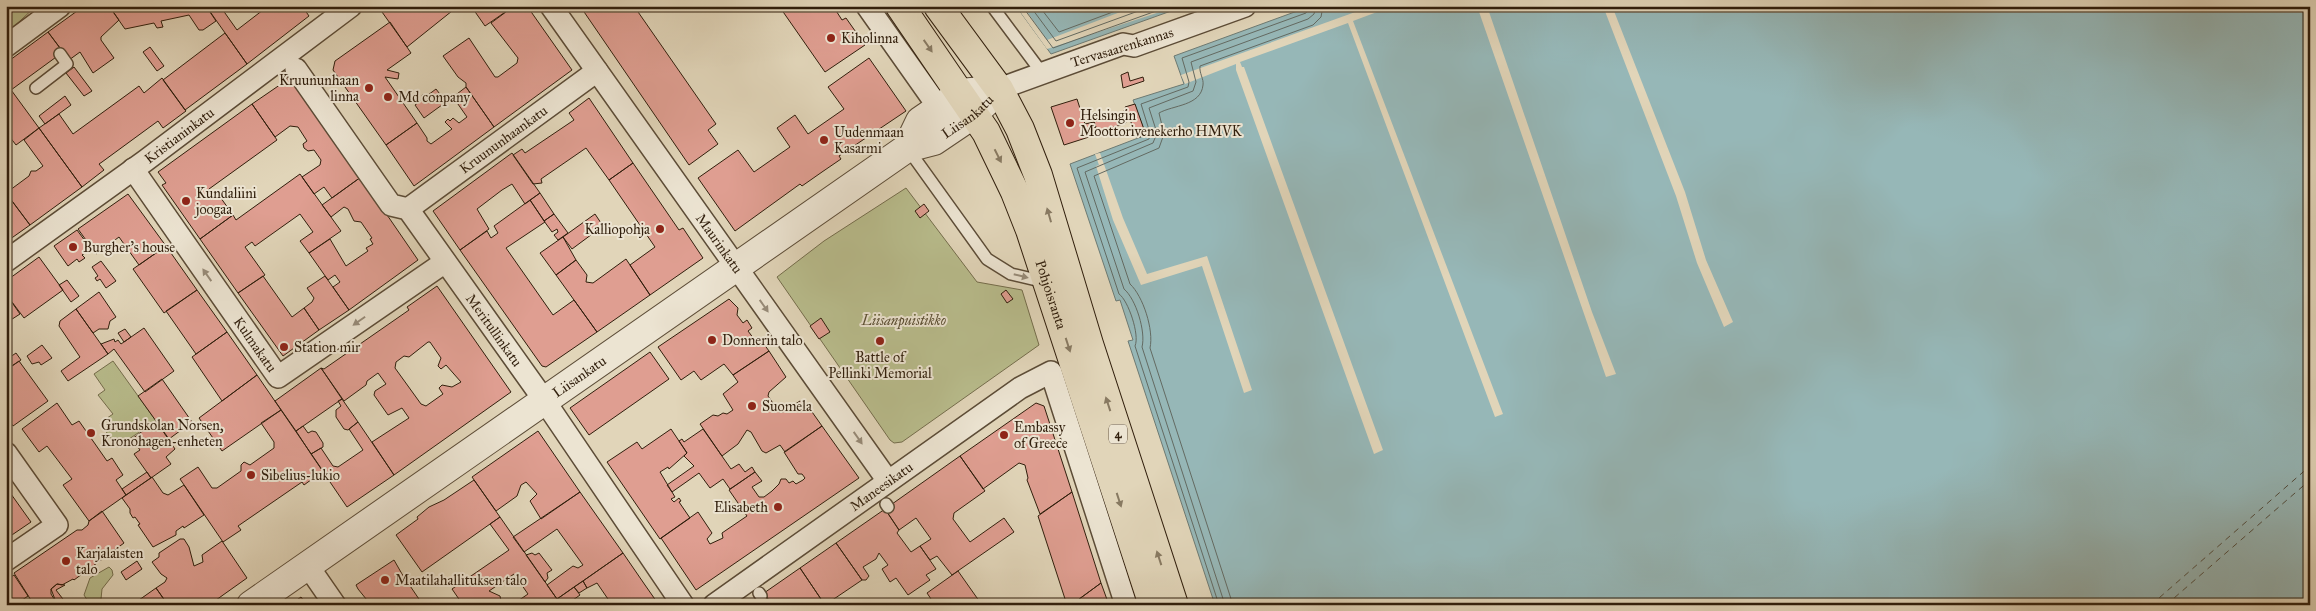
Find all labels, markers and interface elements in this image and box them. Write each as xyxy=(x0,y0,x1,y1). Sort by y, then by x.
street label: Tervasaarenkannas xyxy=(1069,24,1176,71)
place label: Kiholinna xyxy=(841,30,898,47)
marker: Kiholinna xyxy=(825,32,837,44)
one-way arrow xyxy=(923,39,933,53)
place label: Kruununhaan linna xyxy=(279,72,359,105)
marker: Kruununhaan linna xyxy=(363,82,375,94)
place label: Md conpany xyxy=(398,89,470,106)
marker: Md conpany xyxy=(382,91,394,103)
street label: Liisankatu xyxy=(939,91,998,142)
street label: Kruununhaankatu xyxy=(456,102,551,178)
street label: Kristianinkatu xyxy=(141,104,218,167)
place label: Helsingin Moottorivenekerho HMVK xyxy=(1080,107,1243,140)
marker: Helsingin Moottorivenekerho HMVK xyxy=(1064,117,1076,129)
place label: Uudenmaan Kasarmi xyxy=(834,124,904,157)
marker: Uudenmaan Kasarmi xyxy=(818,134,830,146)
one-way arrow xyxy=(994,149,1002,163)
place label: Kundaliini joogaa xyxy=(194,185,257,218)
marker: Kundaliini joogaa xyxy=(180,195,192,207)
one-way arrow xyxy=(1045,208,1053,223)
street label: Maurinkatu xyxy=(692,210,746,277)
place label: Kalliopohja xyxy=(584,221,650,238)
marker: Kalliopohja xyxy=(654,223,666,235)
place label: Burgher's house xyxy=(83,239,175,256)
marker: Burgher's house xyxy=(67,241,79,253)
street label: Pohjoisranta xyxy=(1031,258,1070,332)
one-way arrow xyxy=(202,269,212,282)
one-way arrow xyxy=(1014,272,1029,280)
street label: Meritullinkatu xyxy=(462,291,526,371)
one-way arrow xyxy=(759,299,769,312)
park label: Liisanpuistikko xyxy=(861,312,946,330)
street label: Kulmakatu xyxy=(230,314,280,376)
one-way arrow xyxy=(352,316,366,326)
place label: Donnerin talo xyxy=(722,332,803,349)
marker: Donnerin talo xyxy=(706,334,718,346)
marker: Battle of Pellinki Memorial xyxy=(874,335,886,347)
one-way arrow xyxy=(1064,338,1072,353)
place label: Station mir xyxy=(294,339,361,356)
marker: Station mir xyxy=(278,341,290,353)
place label: Battle of Pellinki Memorial xyxy=(828,349,932,382)
street label: Liisankatu xyxy=(549,352,610,401)
one-way arrow xyxy=(1104,396,1112,411)
place label: Suomela xyxy=(762,398,812,415)
marker: Suomela xyxy=(746,400,758,412)
place label: Grundskolan Norsen, Kronohagen-enheten xyxy=(101,417,224,450)
place label: Embassy of Greece xyxy=(1014,419,1068,452)
road number: 4 xyxy=(1109,424,1127,444)
marker: Grundskolan Norsen, Kronohagen-enheten xyxy=(85,427,97,439)
marker: Embassy of Greece xyxy=(998,429,1010,441)
one-way arrow xyxy=(853,431,863,445)
street label: Maneesikatu xyxy=(847,458,917,515)
place label: Sibelius-lukio xyxy=(261,467,340,484)
marker: Sibelius-lukio xyxy=(245,469,257,481)
one-way arrow xyxy=(1115,492,1123,507)
place label: Elisabeth xyxy=(714,499,768,516)
marker: Elisabeth xyxy=(772,501,784,513)
place label: Karjalaisten talo xyxy=(76,545,144,578)
one-way arrow xyxy=(1155,551,1162,566)
marker: Karjalaisten talo xyxy=(60,555,72,567)
place label: Maatilahallituksen talo xyxy=(395,572,527,589)
marker: Maatilahallituksen talo xyxy=(379,574,391,586)

